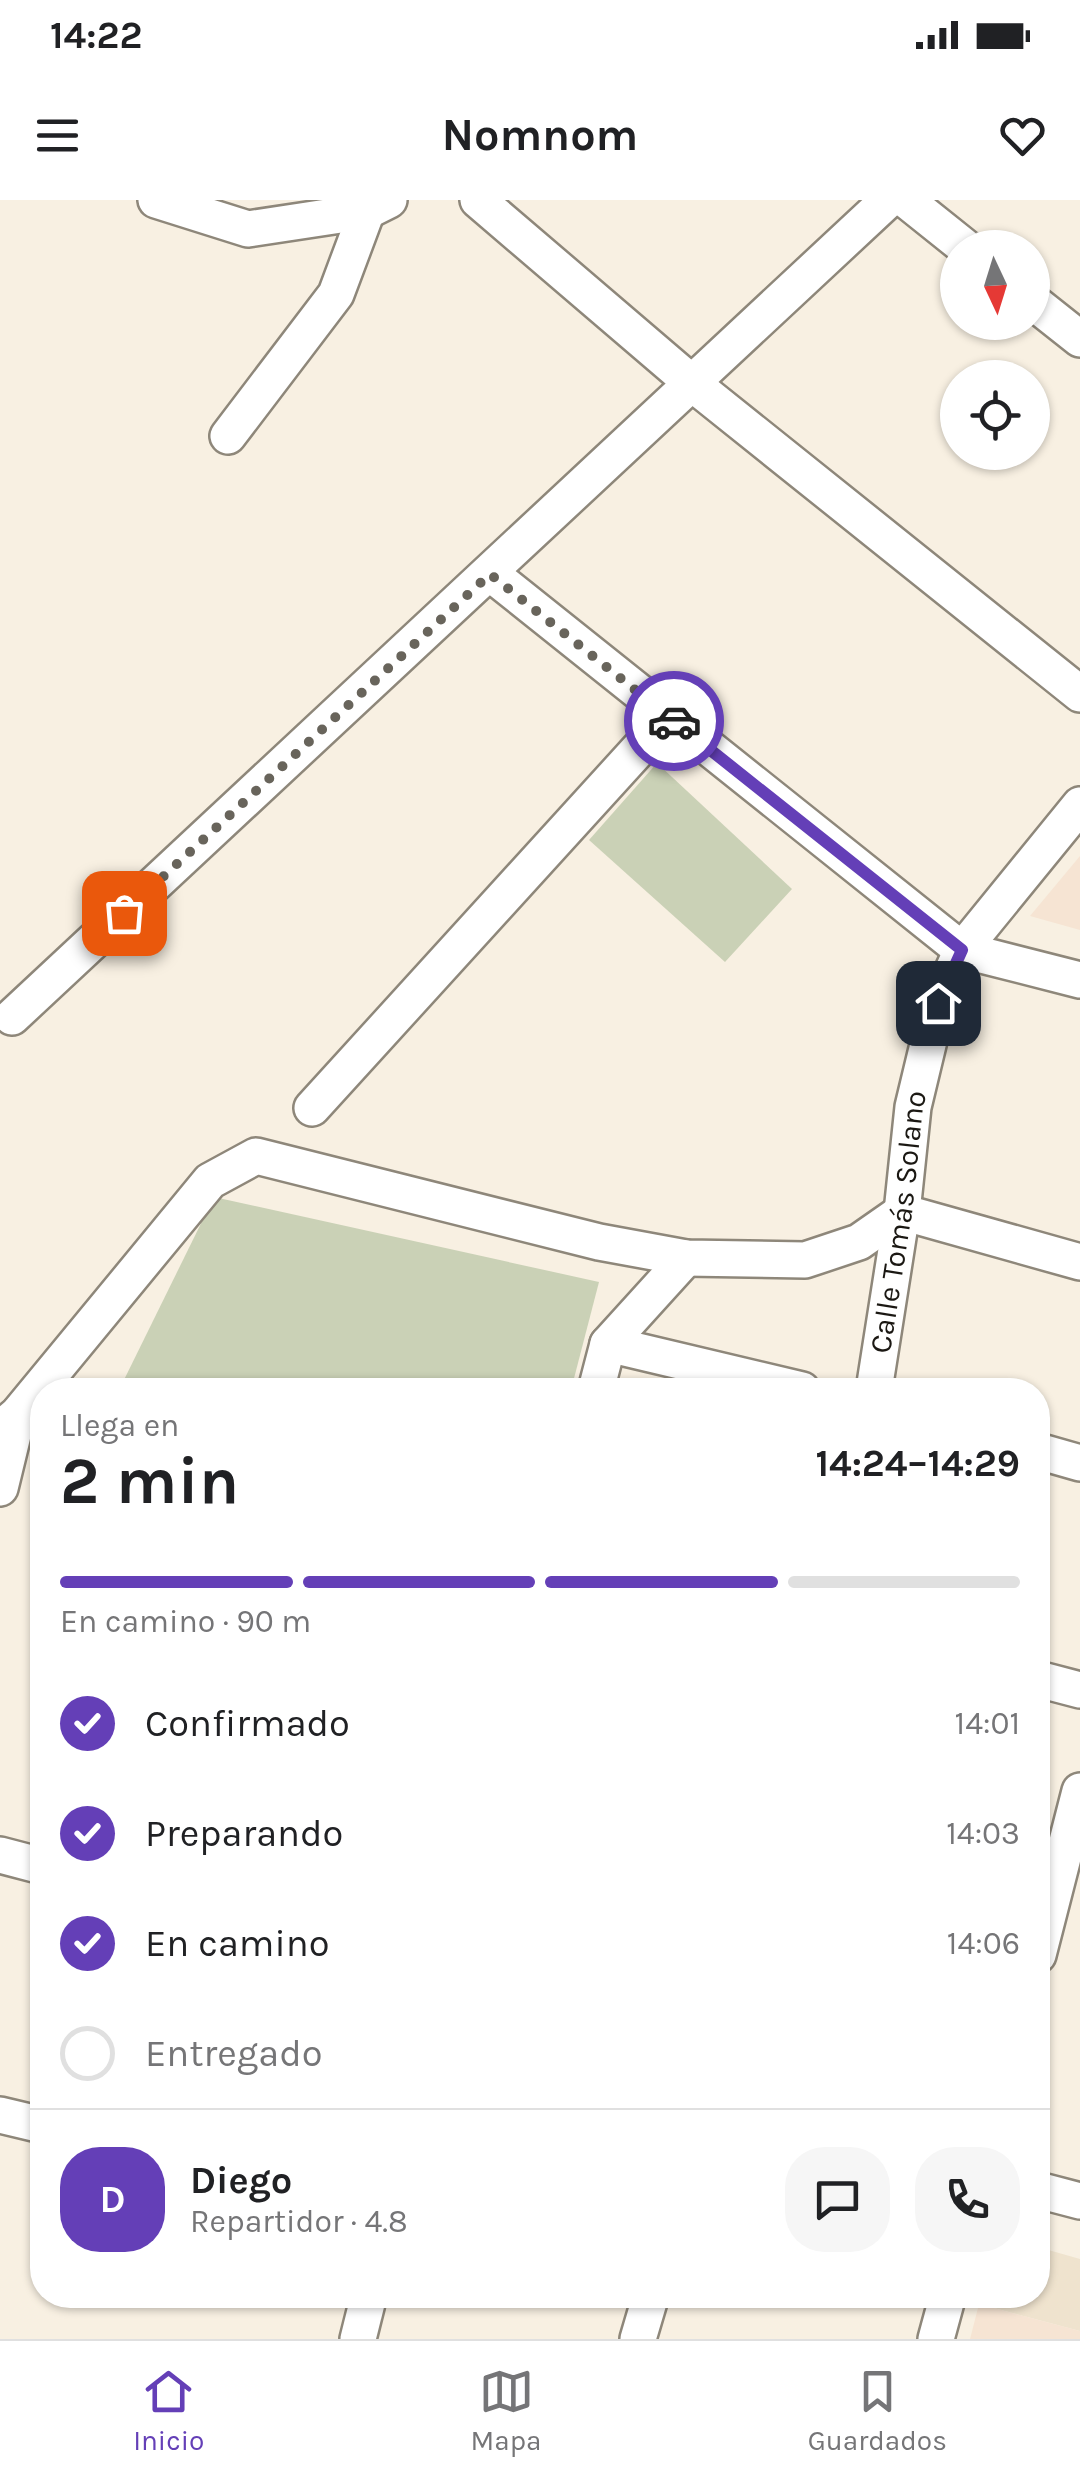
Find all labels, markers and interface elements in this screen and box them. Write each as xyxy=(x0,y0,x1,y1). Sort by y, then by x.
text: 14:22 xyxy=(50,13,142,58)
icon: menu xyxy=(30,108,85,163)
icon: heart xyxy=(995,108,1050,163)
text: Nomnom xyxy=(442,109,638,161)
north arrow xyxy=(940,230,1050,340)
map controls xyxy=(940,230,1050,470)
button: locate xyxy=(940,360,1050,470)
courier xyxy=(624,671,724,771)
icon: car xyxy=(647,694,702,749)
pin xyxy=(82,871,167,956)
icon: bag xyxy=(97,886,152,941)
pin xyxy=(896,961,981,1046)
icon: home xyxy=(911,976,966,1031)
street label: Calle Tomás Solano xyxy=(862,1087,934,1356)
text: Llega en xyxy=(60,1407,179,1444)
text: 14:24–14:29 xyxy=(815,1441,1020,1486)
text: 2 min xyxy=(60,1443,239,1519)
text: En camino · 90 m xyxy=(60,1603,311,1640)
icon: check xyxy=(60,1696,115,1751)
text: Confirmado xyxy=(145,1701,350,1746)
text: 14:01 xyxy=(955,1705,1020,1742)
icon: check xyxy=(60,1806,115,1861)
text: Preparando xyxy=(145,1811,343,1856)
text: 14:03 xyxy=(946,1815,1020,1852)
icon: check xyxy=(60,1916,115,1971)
text: En camino xyxy=(145,1921,329,1966)
text: 14:06 xyxy=(947,1925,1020,1962)
text: Entregado xyxy=(145,2031,322,2076)
button: chat xyxy=(785,2147,890,2252)
button: phone xyxy=(915,2147,1020,2252)
text: Diego xyxy=(190,2158,292,2203)
text: D xyxy=(99,2177,126,2222)
text: Repartidor · 4.8 xyxy=(190,2203,408,2240)
tab: Inicio xyxy=(133,2364,204,2457)
tab: Mapa xyxy=(471,2364,541,2457)
tab: Guardados xyxy=(808,2364,947,2457)

